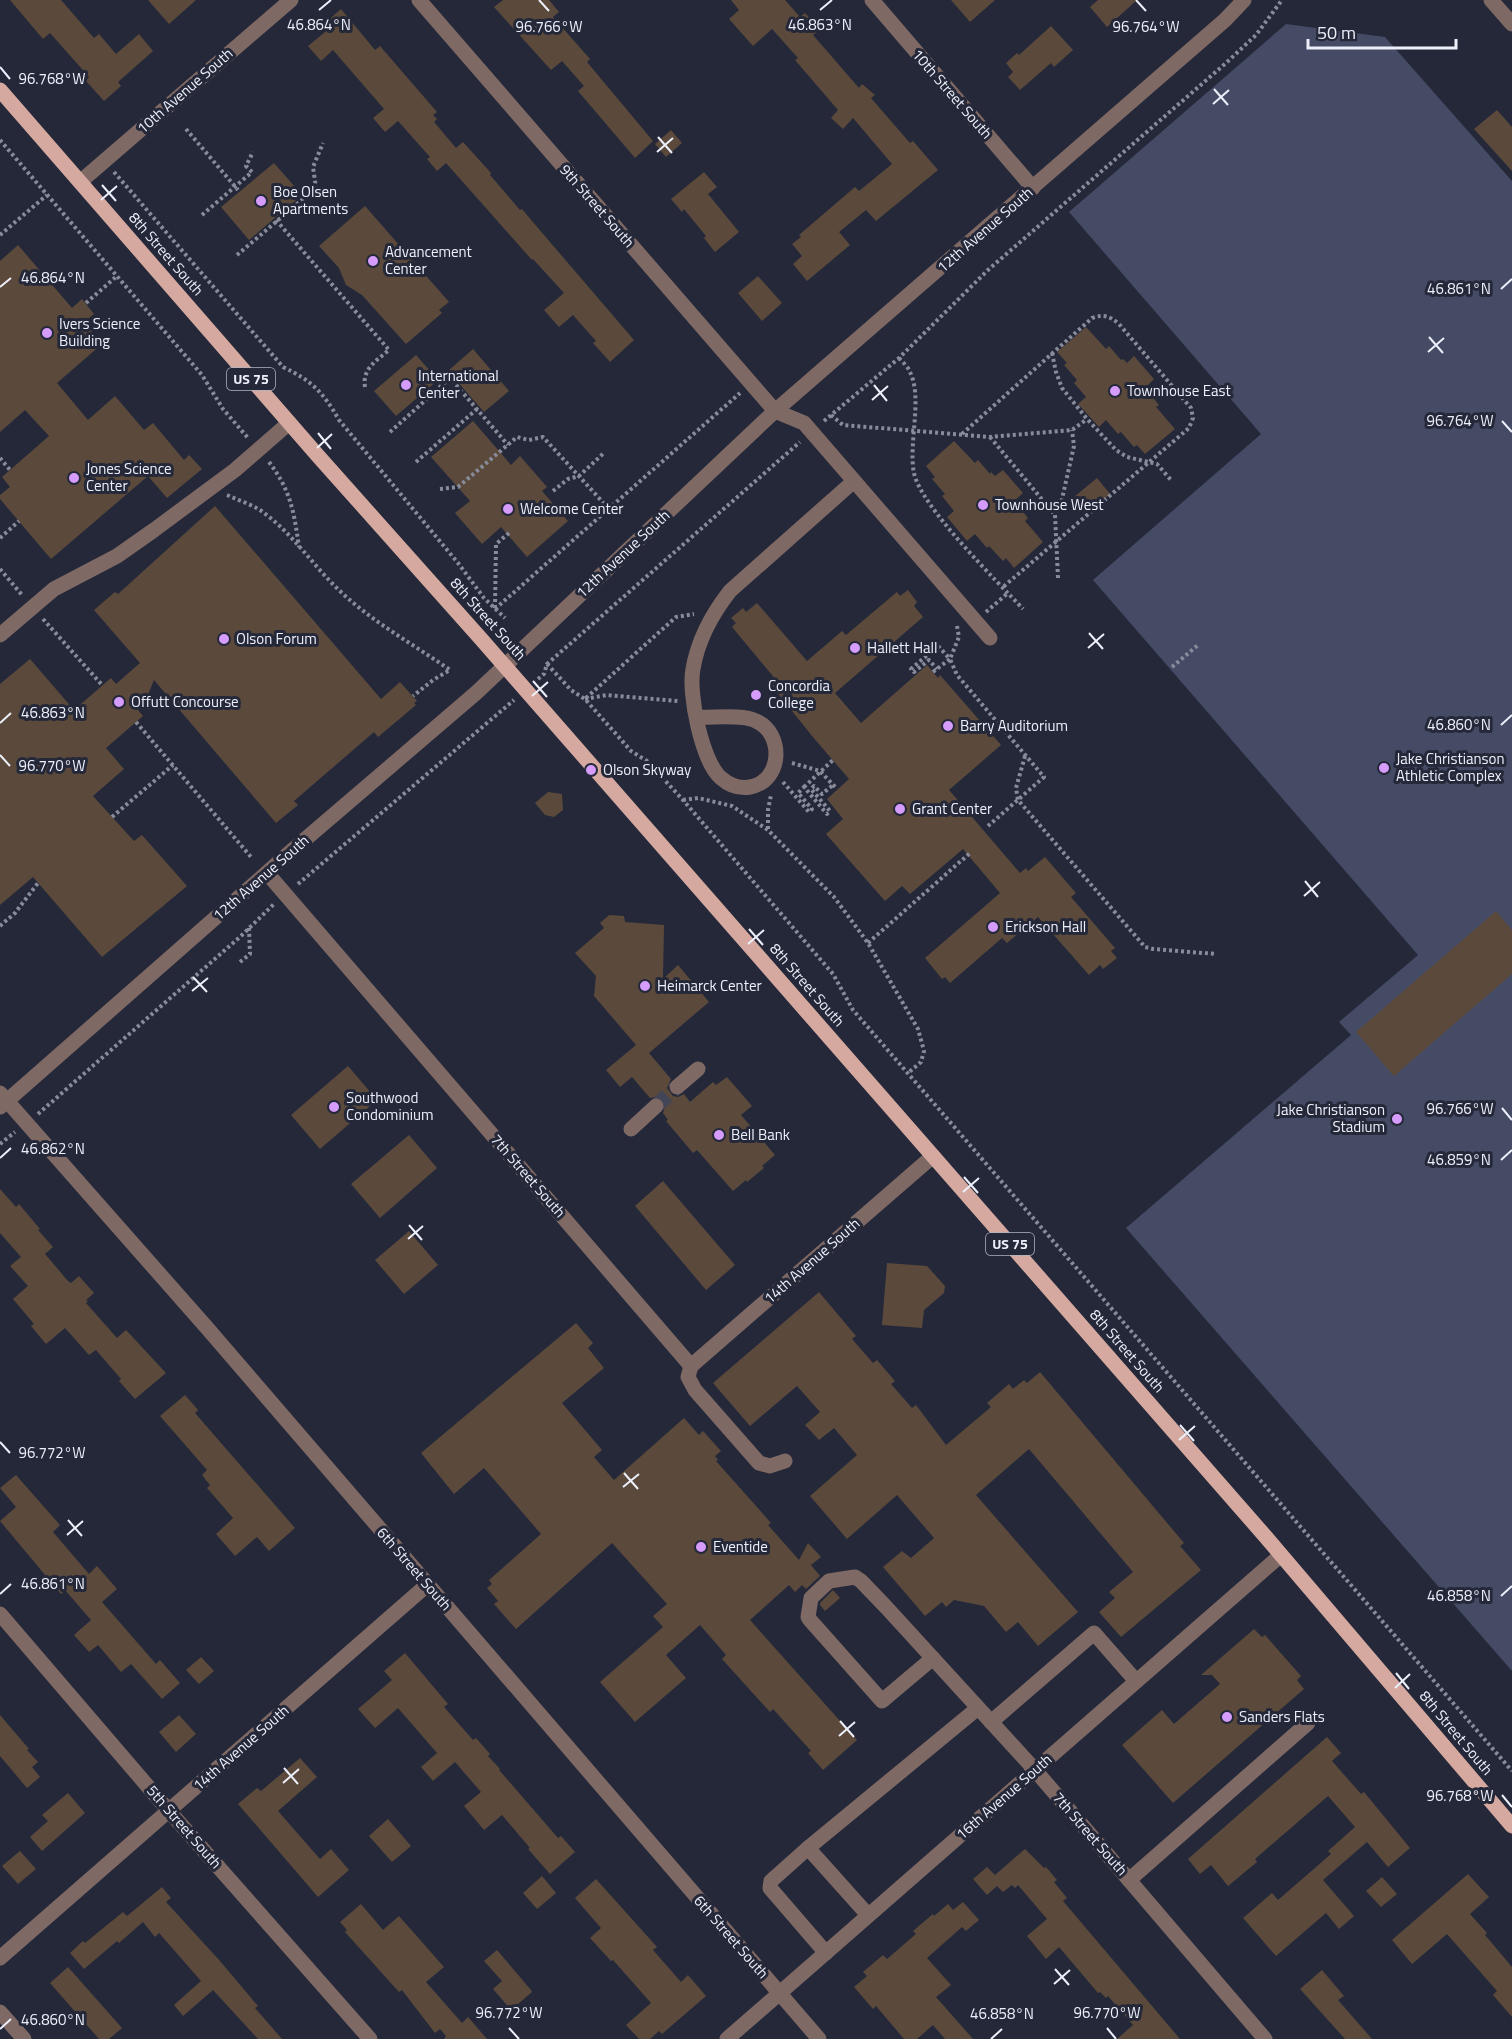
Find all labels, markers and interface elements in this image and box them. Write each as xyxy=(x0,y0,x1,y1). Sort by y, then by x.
scale bar xyxy=(1308,12,1456,50)
text: 46.864°N xyxy=(287,13,351,36)
text: 46.863°N xyxy=(788,13,852,36)
text: 96.766°W xyxy=(516,15,582,38)
text: 96.764°W xyxy=(1113,15,1179,38)
text: 50 m xyxy=(1317,19,1356,46)
street label: 10th Avenue South xyxy=(131,42,238,139)
street label: 10th Street South xyxy=(907,44,998,144)
text: 96.768°W xyxy=(19,67,85,90)
street label: 9th Street South xyxy=(554,159,640,253)
place label: Boe Olsen Apartments xyxy=(273,180,348,220)
street label: 12th Avenue South xyxy=(931,181,1038,278)
marker: Boe Olsen Apartments xyxy=(254,194,268,208)
street label: 8th Street South xyxy=(123,207,209,301)
place label: Advancement Center xyxy=(385,240,473,280)
marker: Advancement Center xyxy=(366,254,380,268)
text: 46.864°N xyxy=(21,266,85,289)
text: 46.861°N xyxy=(1427,277,1491,300)
place label: Ivers Science Building xyxy=(59,312,140,352)
marker: Ivers Science Building xyxy=(40,326,54,340)
place label: International Center xyxy=(418,364,499,404)
road number: US 75 xyxy=(227,368,275,390)
marker: International Center xyxy=(399,378,413,392)
place label: Townhouse East xyxy=(1127,379,1231,402)
marker: Townhouse East xyxy=(1108,384,1122,398)
text: 96.764°W xyxy=(1427,409,1493,432)
place label: Jones Science Center xyxy=(86,457,172,497)
marker: Jones Science Center xyxy=(67,471,81,485)
place label: Townhouse West xyxy=(995,493,1104,516)
place label: Welcome Center xyxy=(520,497,623,520)
marker: Townhouse West xyxy=(976,498,990,512)
marker: Welcome Center xyxy=(501,502,515,516)
street label: 12th Avenue South xyxy=(571,504,675,603)
street label: 8th Street South xyxy=(445,572,532,665)
place label: Olson Forum xyxy=(236,627,317,650)
marker: Olson Forum xyxy=(217,632,231,646)
place label: Hallett Hall xyxy=(867,636,938,659)
marker: Hallett Hall xyxy=(848,641,862,655)
place label: Concordia College xyxy=(768,674,831,714)
marker: Concordia College xyxy=(749,688,763,702)
place label: Offutt Concourse xyxy=(131,690,239,713)
marker: Offutt Concourse xyxy=(112,695,126,709)
text: 46.863°N xyxy=(21,701,85,724)
text: 46.860°N xyxy=(1427,713,1491,736)
place label: Barry Auditorium xyxy=(960,714,1068,737)
marker: Barry Auditorium xyxy=(941,719,955,733)
place label: Jake Christianson Athletic Complex xyxy=(1396,747,1504,787)
text: 96.770°W xyxy=(19,754,85,777)
place label: Olson Skyway xyxy=(603,758,691,781)
marker: Jake Christianson Athletic Complex xyxy=(1377,761,1391,775)
marker: Olson Skyway xyxy=(584,763,598,777)
place label: Grant Center xyxy=(912,797,992,820)
marker: Grant Center xyxy=(893,802,907,816)
street label: 12th Avenue South xyxy=(207,829,314,926)
place label: Erickson Hall xyxy=(1005,915,1086,938)
marker: Erickson Hall xyxy=(986,920,1000,934)
street label: 8th Street South xyxy=(764,938,850,1032)
place label: Heimarck Center xyxy=(657,974,762,997)
marker: Heimarck Center xyxy=(638,979,652,993)
place label: Southwood Condominium xyxy=(346,1086,434,1126)
text: 96.766°W xyxy=(1427,1097,1493,1120)
place label: Jake Christianson Stadium xyxy=(1277,1098,1385,1138)
marker: Southwood Condominium xyxy=(327,1100,341,1114)
marker: Jake Christianson Stadium xyxy=(1390,1112,1404,1126)
place label: Bell Bank xyxy=(731,1123,790,1146)
marker: Bell Bank xyxy=(712,1128,726,1142)
street label: 7th Street South xyxy=(485,1129,571,1223)
text: 46.862°N xyxy=(21,1137,85,1160)
text: 46.859°N xyxy=(1427,1148,1491,1171)
street label: 14th Avenue South xyxy=(758,1212,865,1309)
road number: US 75 xyxy=(986,1233,1034,1255)
street label: 8th Street South xyxy=(1084,1304,1170,1398)
text: 96.772°W xyxy=(19,1441,85,1464)
street label: 6th Street South xyxy=(371,1522,457,1616)
place label: Eventide xyxy=(713,1535,768,1558)
marker: Eventide xyxy=(694,1540,708,1554)
text: 46.861°N xyxy=(21,1572,85,1595)
text: 46.858°N xyxy=(1427,1584,1491,1607)
street label: 8th Street South xyxy=(1414,1685,1499,1780)
street label: 14th Avenue South xyxy=(187,1699,294,1796)
place label: Sanders Flats xyxy=(1239,1705,1325,1728)
marker: Sanders Flats xyxy=(1220,1710,1234,1724)
street label: 16th Avenue South xyxy=(950,1748,1057,1845)
street label: 5th Street South xyxy=(141,1780,227,1874)
text: 96.768°W xyxy=(1427,1784,1493,1807)
street label: 7th Street South xyxy=(1047,1787,1133,1881)
street label: 6th Street South xyxy=(688,1890,774,1984)
text: 96.772°W xyxy=(476,2001,542,2024)
text: 96.770°W xyxy=(1074,2001,1140,2024)
text: 46.858°N xyxy=(970,2002,1034,2025)
text: 46.860°N xyxy=(21,2008,85,2031)

